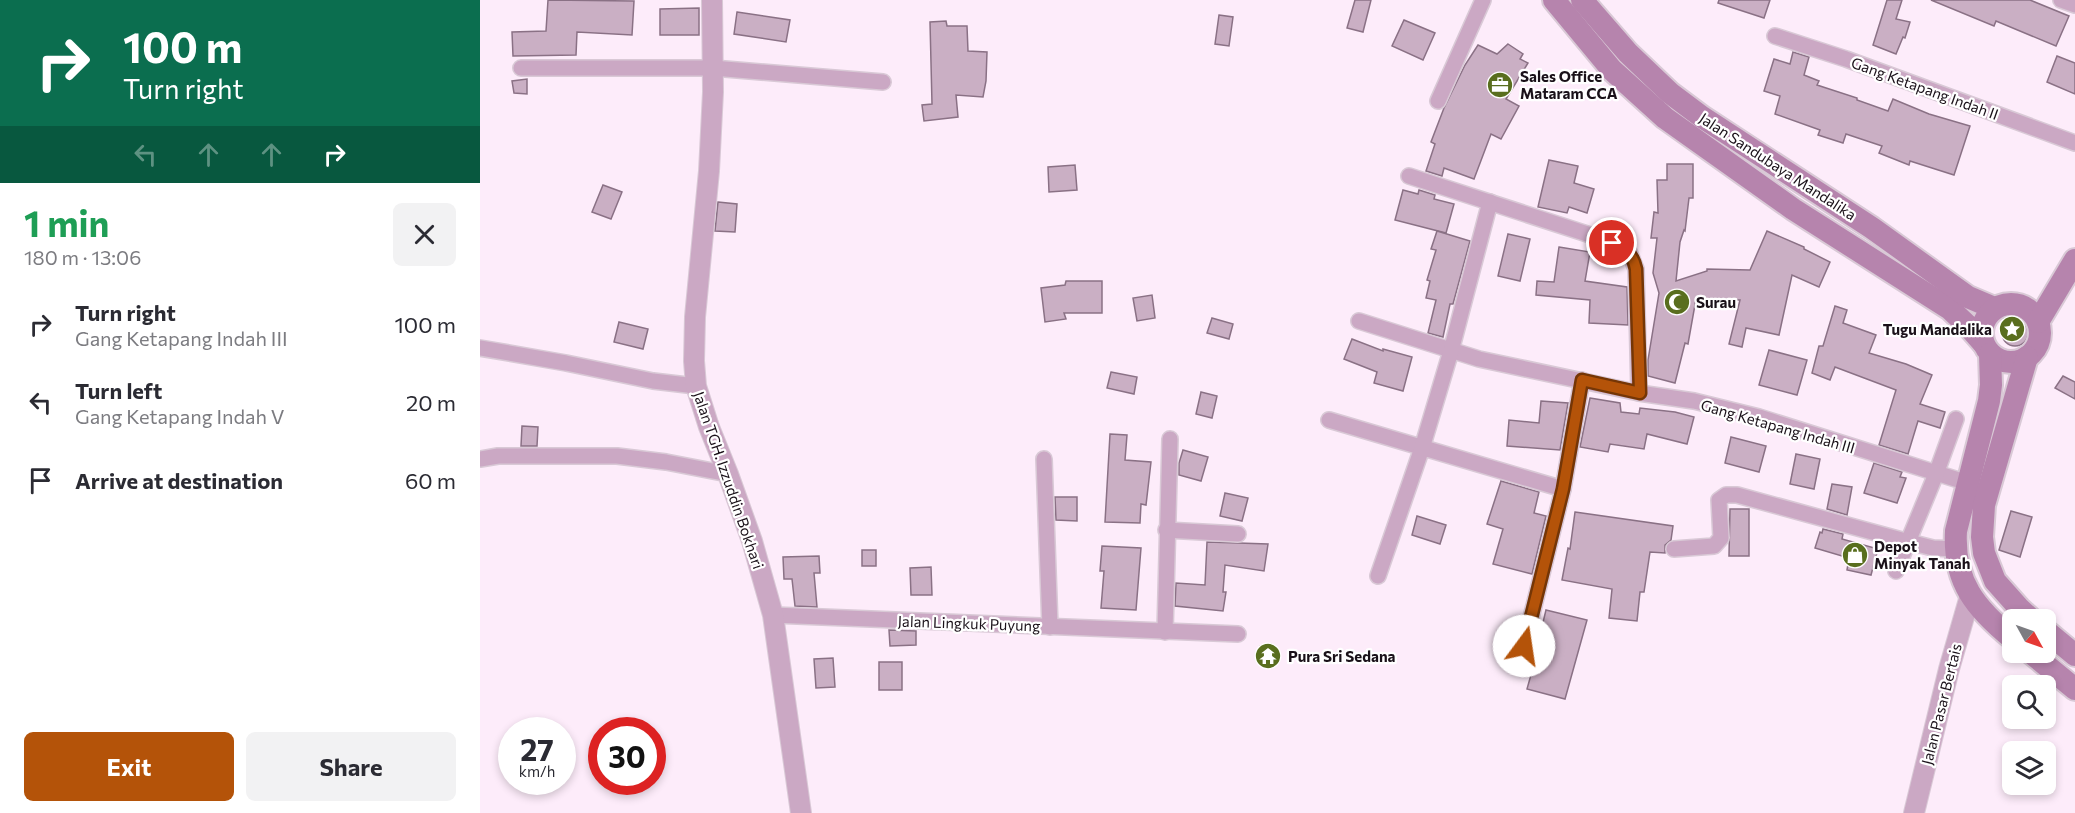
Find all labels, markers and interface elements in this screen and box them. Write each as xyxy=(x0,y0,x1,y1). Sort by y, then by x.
text: 100 m xyxy=(123,20,243,72)
icon: right xyxy=(24,24,102,102)
street label: Gang Ketapang Indah II xyxy=(1849,53,2001,123)
place label: Sales Office Mataram CCA xyxy=(1520,67,1618,102)
office icon: Sales Office Mataram CCA xyxy=(1485,70,1515,100)
text: Turn right xyxy=(123,72,243,105)
street label: Jalan Sandubaya Mandalika xyxy=(1696,109,1860,223)
icon: left xyxy=(129,138,162,171)
icon: ahead xyxy=(192,138,225,171)
icon: ahead xyxy=(255,138,288,171)
icon: right xyxy=(318,138,351,171)
text: 1 min xyxy=(24,200,109,244)
button: close xyxy=(393,203,456,266)
pin xyxy=(1586,217,1637,268)
icon: arrive xyxy=(1595,226,1628,259)
text: 180 m · 13:06 xyxy=(24,245,141,269)
mosque icon: Surau xyxy=(1662,287,1692,317)
place label: Surau xyxy=(1696,293,1736,311)
text: Turn right xyxy=(75,299,176,326)
icon: right xyxy=(24,308,57,341)
text: 100 m xyxy=(394,311,456,338)
place icon: Tugu Mandalika xyxy=(1997,314,2027,344)
place label: Tugu Mandalika xyxy=(1883,320,1992,338)
text: Gang Ketapang Indah III xyxy=(75,326,288,350)
text: Turn left xyxy=(75,377,162,404)
icon: left xyxy=(24,386,57,419)
text: 20 m xyxy=(406,389,456,416)
street label: Jalan TGH. Izzuddin Bokhari xyxy=(690,389,768,571)
street label: Gang Ketapang Indah III xyxy=(1699,395,1857,457)
text: Gang Ketapang Indah V xyxy=(75,404,285,428)
icon: arrive xyxy=(24,464,57,497)
text: Arrive at destination xyxy=(75,467,283,494)
text: 60 m xyxy=(405,467,456,494)
place label: Depot Minyak Tanah xyxy=(1874,537,1970,572)
shop icon: Depot Minyak Tanah xyxy=(1840,540,1870,570)
north arrow xyxy=(2002,609,2056,663)
map controls xyxy=(2002,609,2056,795)
street label: Jalan Lingkuk Puyung xyxy=(897,612,1041,634)
position arrow xyxy=(1492,614,1556,678)
temple icon: Pura Sri Sedana xyxy=(1253,641,1283,671)
street label: Jalan Pasar Bertais xyxy=(1917,641,1965,767)
place label: Pura Sri Sedana xyxy=(1288,647,1396,665)
button: search xyxy=(2002,675,2056,729)
speed limit sign: 30 xyxy=(588,717,666,795)
text: 27 xyxy=(520,730,554,767)
button: Exit xyxy=(24,732,234,801)
button: Share xyxy=(246,732,456,801)
button: layers xyxy=(2002,741,2056,795)
text: km/h xyxy=(519,762,555,780)

